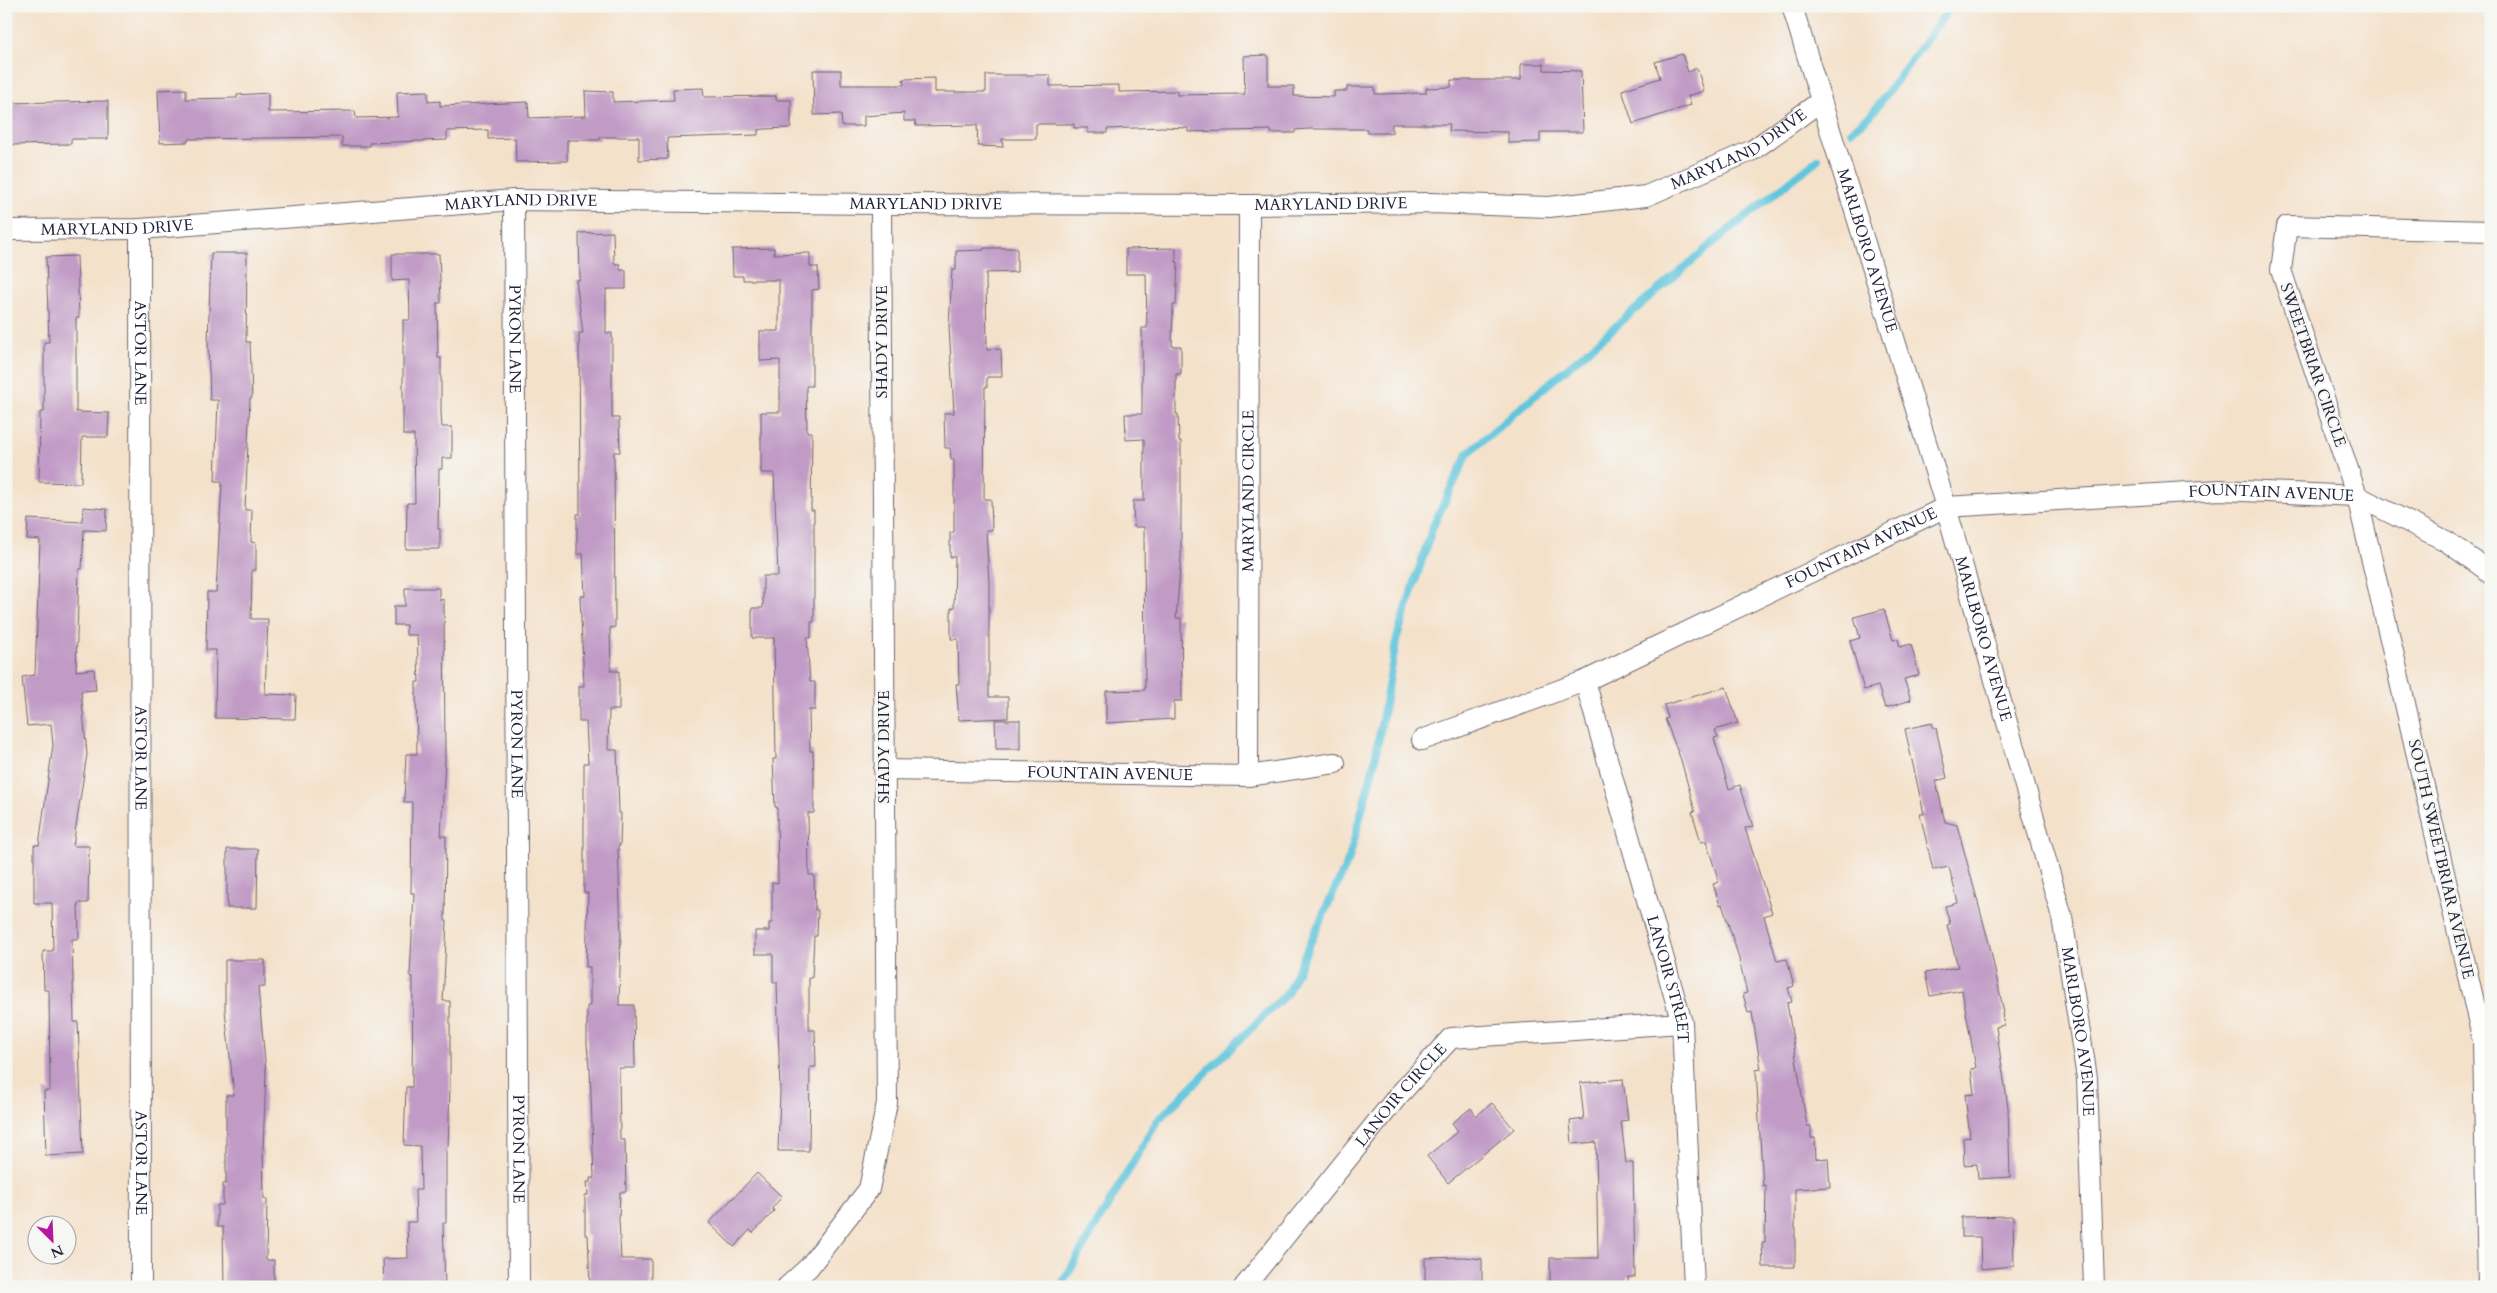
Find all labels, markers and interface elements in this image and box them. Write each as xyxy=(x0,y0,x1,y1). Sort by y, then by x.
street label: MARYLAND DRIVE xyxy=(1667,104,1811,195)
street label: MARLBORO AVENUE xyxy=(1832,166,1903,336)
street label: MARYLAND DRIVE xyxy=(444,189,597,216)
street label: MARYLAND DRIVE xyxy=(1254,192,1407,216)
street label: MARYLAND DRIVE xyxy=(849,193,1002,215)
street label: MARYLAND DRIVE xyxy=(41,214,194,241)
street label: SWEETBRIAR CIRCLE xyxy=(2275,280,2351,450)
street label: PYRON LANE xyxy=(503,285,526,394)
street label: SHADY DRIVE xyxy=(871,285,893,399)
street label: ASTOR LANE xyxy=(129,301,151,406)
street label: MARYLAND CIRCLE xyxy=(1237,410,1260,572)
street label: FOUNTAIN AVENUE xyxy=(2188,479,2355,507)
street label: FOUNTAIN AVENUE xyxy=(1782,502,1941,594)
street label: MARLBORO AVENUE xyxy=(1949,554,2017,724)
street label: PYRON LANE xyxy=(505,689,528,799)
street label: SHADY DRIVE xyxy=(873,690,895,804)
street label: ASTOR LANE xyxy=(129,706,152,811)
street label: SOUTH SWEETBRIAR AVENUE xyxy=(2403,737,2479,981)
street label: FOUNTAIN AVENUE xyxy=(1027,761,1193,786)
street label: LANOIR STREET xyxy=(1641,913,1694,1044)
street label: MARLBORO AVENUE xyxy=(2056,945,2099,1117)
street label: LANOIR CIRCLE xyxy=(1350,1039,1452,1151)
street label: PYRON LANE xyxy=(507,1094,530,1204)
street label: ASTOR LANE xyxy=(130,1111,152,1216)
north arrow xyxy=(28,1216,78,1266)
text: N xyxy=(48,1240,67,1263)

